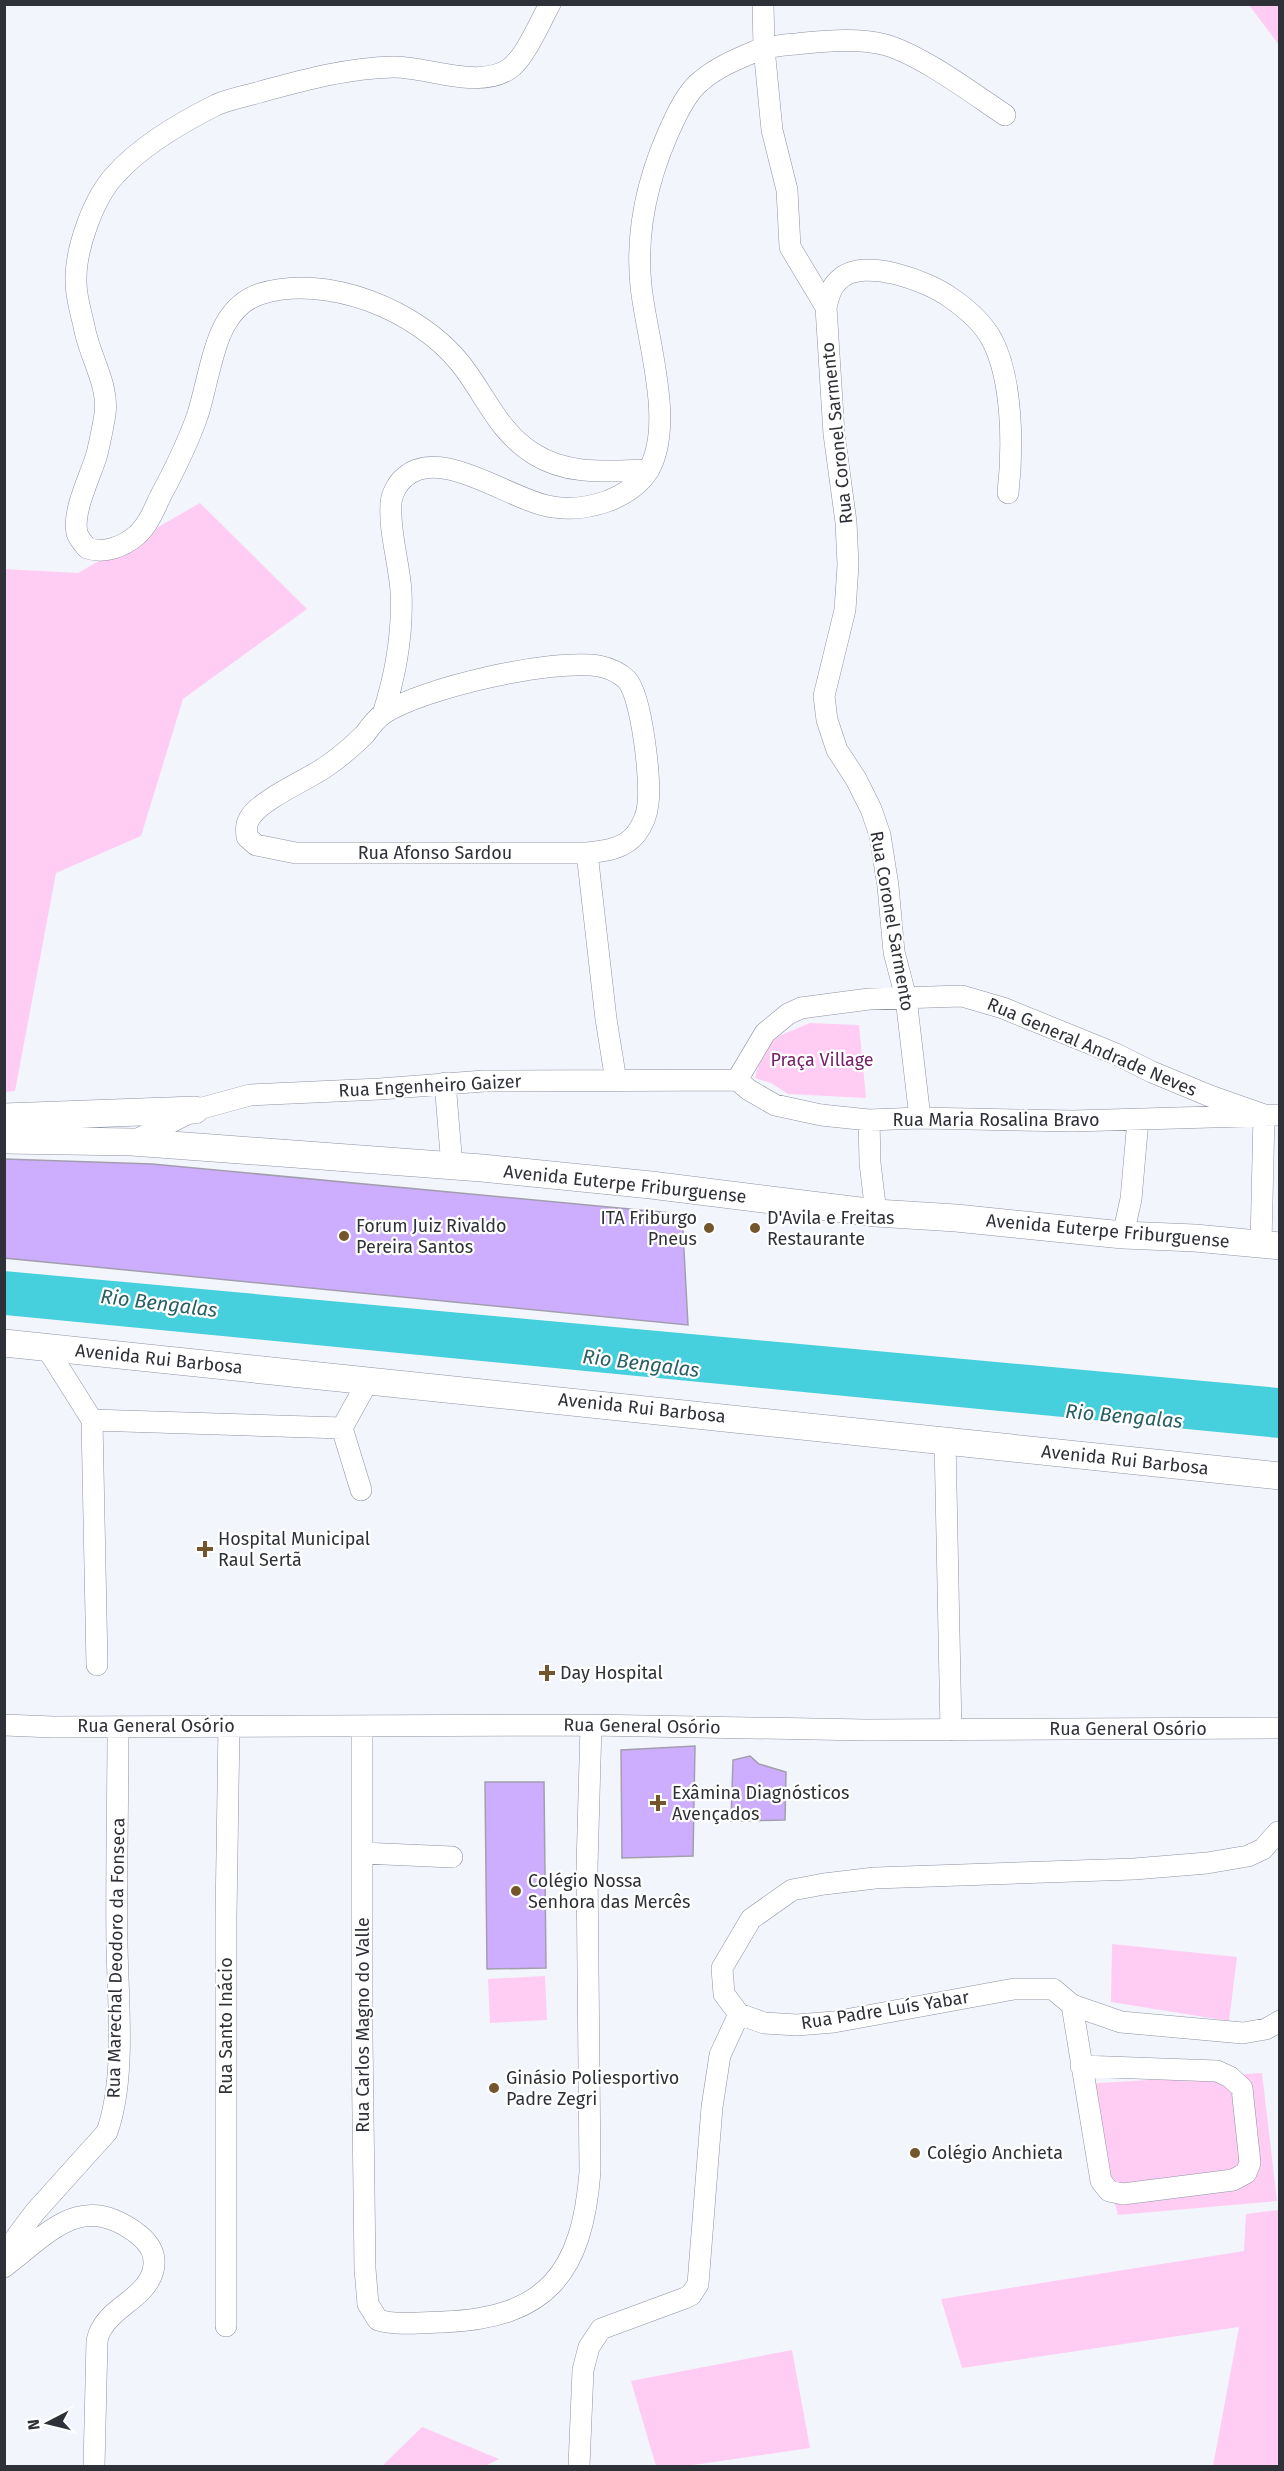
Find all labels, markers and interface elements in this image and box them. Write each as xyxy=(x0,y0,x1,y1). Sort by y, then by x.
street label: Rua Coronel Sarmento xyxy=(817,341,857,525)
street label: Rua Coronel Sarmento xyxy=(865,829,919,1013)
street label: Rua Afonso Sardou xyxy=(358,842,512,864)
street label: Rua General Andrade Neves xyxy=(984,993,1200,1101)
park label: Praça Village xyxy=(770,1049,874,1071)
street label: Rua Engenheiro Gaizer xyxy=(338,1070,522,1102)
street label: Rua Maria Rosalina Bravo xyxy=(893,1109,1099,1131)
street label: Avenida Euterpe Friburguense xyxy=(502,1160,748,1208)
place label: ITA Friburgo Pneus xyxy=(601,1207,697,1250)
place label: D'Avila e Freitas Restaurante xyxy=(767,1207,894,1250)
street label: Avenida Euterpe Friburguense xyxy=(985,1209,1231,1253)
place label: Forum Juiz Rivaldo Pereira Santos xyxy=(356,1215,507,1258)
marker: ITA Friburgo Pneus xyxy=(702,1221,716,1235)
marker: D'Avila e Freitas Restaurante xyxy=(748,1221,762,1235)
marker: Forum Juiz Rivaldo Pereira Santos xyxy=(337,1229,351,1243)
water label: Rio Bengalas xyxy=(99,1284,219,1322)
street label: Avenida Rui Barbosa xyxy=(74,1339,244,1379)
water label: Rio Bengalas xyxy=(581,1344,701,1382)
street label: Avenida Rui Barbosa xyxy=(557,1388,727,1428)
water label: Rio Bengalas xyxy=(1064,1399,1184,1433)
street label: Avenida Rui Barbosa xyxy=(1040,1440,1210,1480)
place label: Hospital Municipal Raul Sertã xyxy=(218,1528,370,1571)
marker: Hospital Municipal Raul Sertã xyxy=(196,1540,214,1558)
place label: Day Hospital xyxy=(560,1662,663,1684)
marker: Day Hospital xyxy=(538,1664,556,1682)
street label: Rua General Osório xyxy=(563,1714,721,1738)
street label: Rua General Osório xyxy=(77,1715,235,1737)
street label: Rua General Osório xyxy=(1049,1718,1207,1740)
place label: Exâmina Diagnósticos Avençados xyxy=(672,1782,849,1825)
marker: Exâmina Diagnósticos Avençados xyxy=(649,1794,667,1812)
street label: Rua Marechal Deodoro da Fonseca xyxy=(103,1818,129,2098)
place label: Colégio Nossa Senhora das Mercês xyxy=(528,1870,690,1913)
marker: Colégio Nossa Senhora das Mercês xyxy=(509,1884,523,1898)
street label: Rua Carlos Magno do Valle xyxy=(352,1917,374,2133)
street label: Rua Santo Inácio xyxy=(215,1957,237,2095)
street label: Rua Padre Luís Yabar xyxy=(799,1986,971,2034)
place label: Ginásio Poliesportivo Padre Zegri xyxy=(506,2067,679,2110)
marker: Ginásio Poliesportivo Padre Zegri xyxy=(487,2081,501,2095)
place label: Colégio Anchieta xyxy=(927,2142,1063,2164)
marker: Colégio Anchieta xyxy=(908,2146,922,2160)
north arrow xyxy=(18,2393,78,2453)
text: N xyxy=(24,2418,44,2431)

